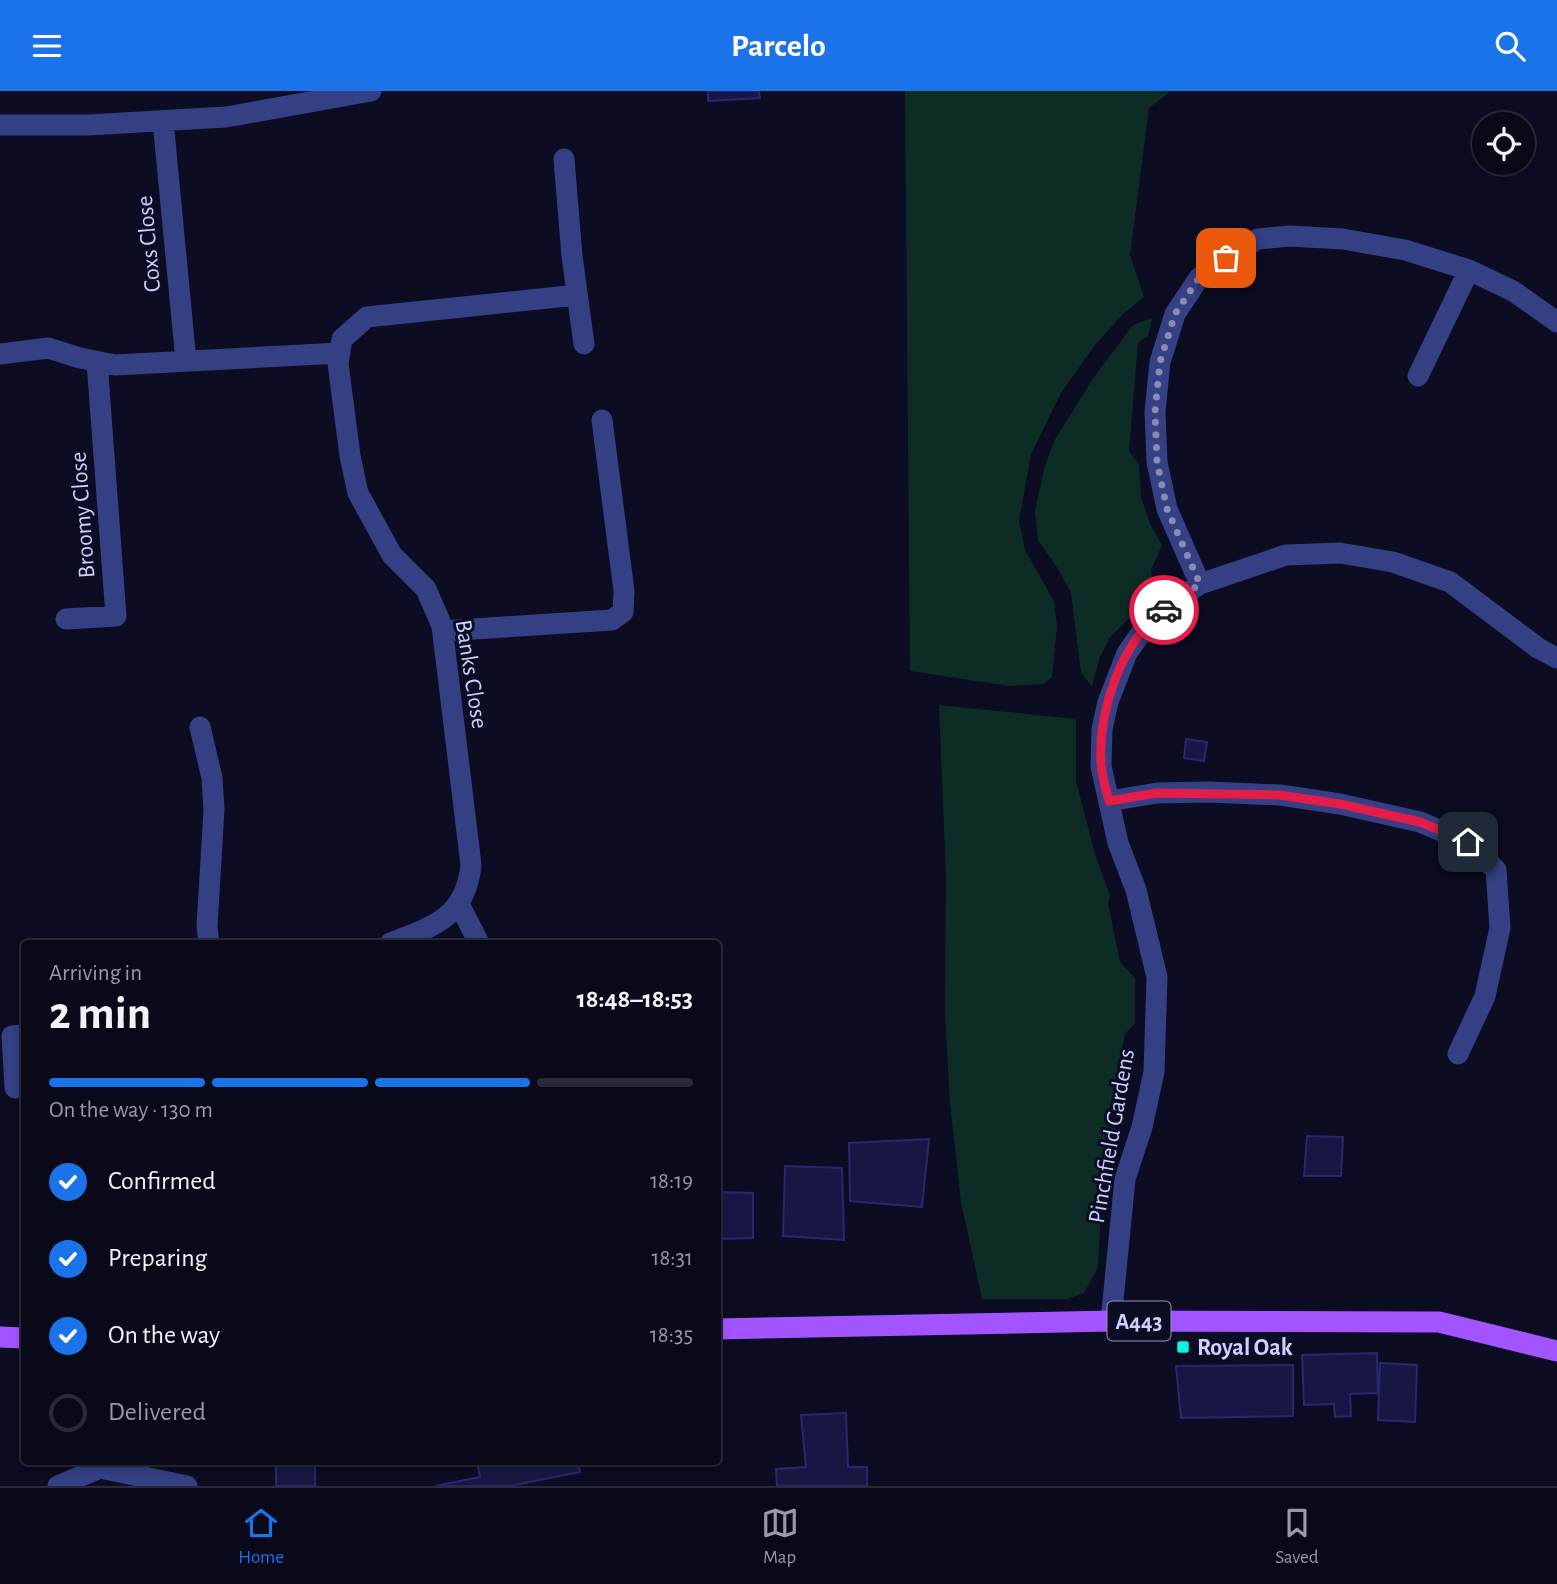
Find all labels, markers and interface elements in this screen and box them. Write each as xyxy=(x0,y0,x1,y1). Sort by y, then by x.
icon: menu xyxy=(28,27,66,65)
icon: search xyxy=(1491,27,1529,65)
text: Parcelo xyxy=(731,30,826,62)
map controls xyxy=(1472,112,1535,175)
button: locate xyxy=(1472,112,1535,175)
street label: Coxs Close xyxy=(133,195,165,293)
pin xyxy=(1196,228,1256,288)
icon: bag xyxy=(1207,239,1245,277)
street label: Broomy Close xyxy=(67,451,99,579)
courier xyxy=(1129,575,1199,645)
icon: car xyxy=(1145,591,1183,629)
street label: Banks Close xyxy=(451,618,491,730)
pin xyxy=(1438,812,1498,872)
icon: home xyxy=(1449,823,1487,861)
text: Arriving in xyxy=(49,962,142,985)
text: 18:48–18:53 xyxy=(576,986,693,1012)
text: 2 min xyxy=(49,991,151,1037)
street label: Pinchfield Gardens xyxy=(1085,1047,1139,1225)
text: On the way · 130 m xyxy=(49,1099,213,1122)
icon: check xyxy=(49,1163,87,1201)
text: Confirmed xyxy=(108,1168,216,1194)
text: 18:19 xyxy=(650,1170,693,1193)
icon: check xyxy=(49,1240,87,1278)
text: Preparing xyxy=(108,1245,207,1271)
text: 18:31 xyxy=(652,1247,693,1270)
road number: A443 xyxy=(1108,1301,1170,1341)
icon: check xyxy=(49,1317,87,1355)
text: On the way xyxy=(108,1322,220,1348)
text: 18:35 xyxy=(650,1324,693,1347)
place label: Royal Oak xyxy=(1197,1336,1293,1360)
marker: Royal Oak xyxy=(1175,1339,1191,1355)
text: Delivered xyxy=(108,1399,206,1425)
tab: Home xyxy=(238,1504,284,1569)
tab: Map xyxy=(761,1504,799,1569)
tab: Saved xyxy=(1275,1504,1319,1569)

